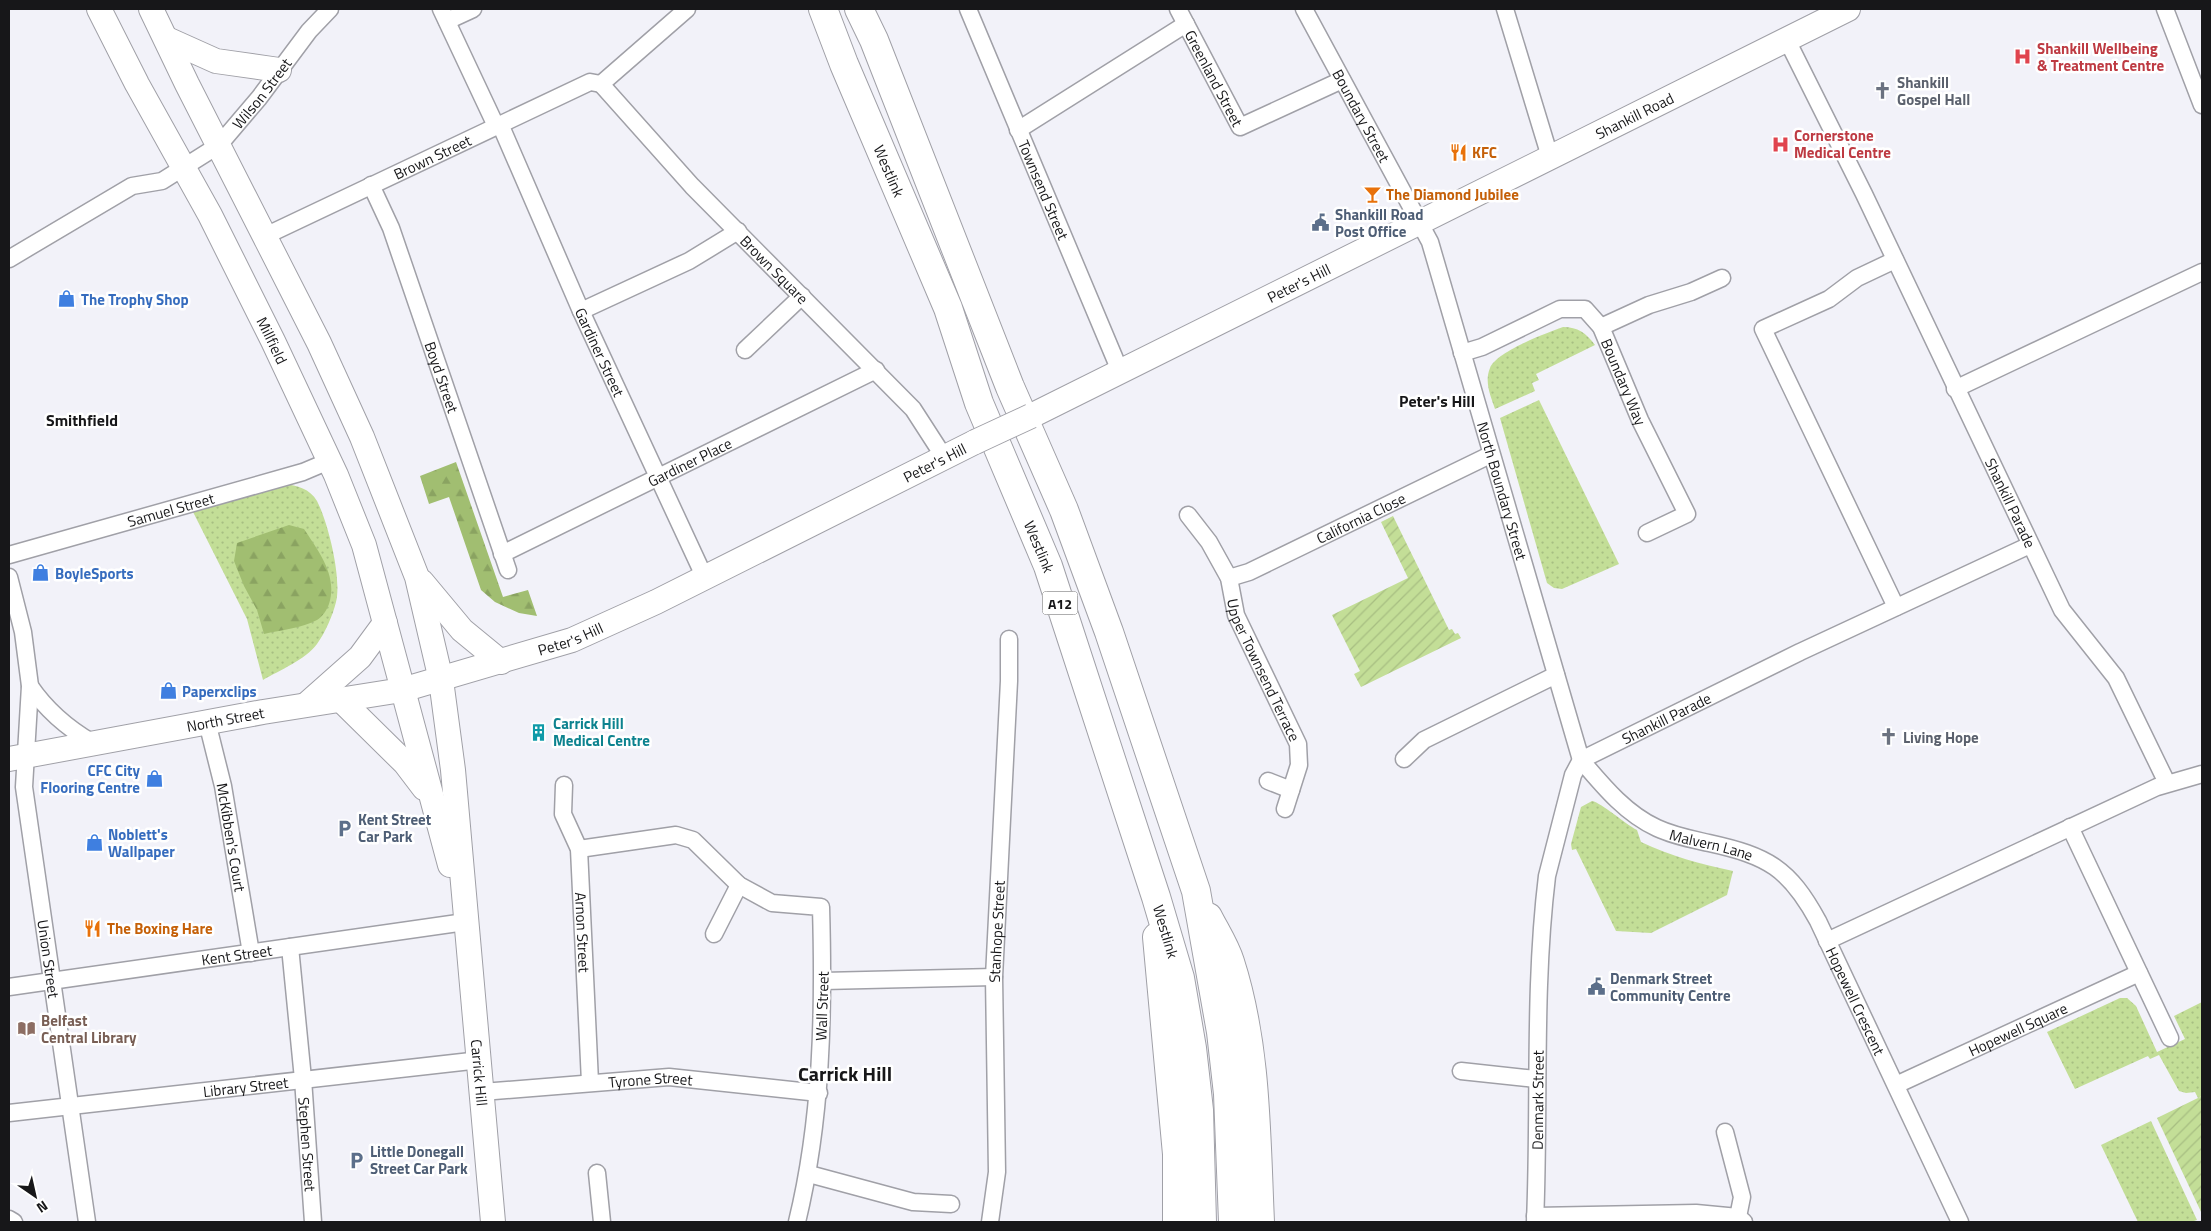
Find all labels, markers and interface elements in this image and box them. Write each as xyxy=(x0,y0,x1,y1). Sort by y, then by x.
street label: Greenland Street xyxy=(1179,26,1250,131)
place label: Shankill Wellbeing & Treatment Centre xyxy=(2037,37,2165,77)
hospital icon: Shankill Wellbeing & Treatment Centre xyxy=(2013,47,2033,67)
street label: Wilson Street xyxy=(226,52,297,134)
street label: Boundary Street xyxy=(1327,65,1397,167)
place label: Shankill Gospel Hall xyxy=(1897,71,1970,111)
church icon: Shankill Gospel Hall xyxy=(1873,81,1893,101)
street label: Shankill Road xyxy=(1591,86,1677,145)
place label: Cornerstone Medical Centre xyxy=(1794,124,1891,164)
street label: Brown Street xyxy=(389,128,476,185)
hospital icon: Cornerstone Medical Centre xyxy=(1770,134,1790,154)
street label: Townsend Street xyxy=(1013,136,1075,244)
street label: Westlink xyxy=(868,141,911,201)
place label: KFC xyxy=(1472,141,1497,164)
restaurant icon: KFC xyxy=(1448,142,1468,162)
place label: The Diamond Jubilee xyxy=(1386,183,1519,206)
bar icon: The Diamond Jubilee xyxy=(1362,184,1382,204)
place label: Shankill Road Post Office xyxy=(1335,203,1423,243)
public building icon: Shankill Road Post Office xyxy=(1311,213,1331,233)
street label: Brown Square xyxy=(735,230,814,309)
street label: Peter's Hill xyxy=(1263,257,1334,308)
place label: The Trophy Shop xyxy=(81,288,189,311)
shop icon: The Trophy Shop xyxy=(57,289,77,309)
street label: Gardiner Street xyxy=(569,304,631,401)
street label: Millfield xyxy=(251,313,294,368)
street label: Boundary Way xyxy=(1595,335,1652,429)
street label: Boyd Street xyxy=(419,338,465,417)
district label: Peter's Hill xyxy=(1399,389,1475,413)
district label: Smithfield xyxy=(46,408,118,432)
street label: North Boundary Street xyxy=(1471,419,1534,563)
street label: Gardiner Place xyxy=(644,431,735,492)
street label: Peter's Hill xyxy=(899,437,970,488)
street label: Shankill Parade xyxy=(1980,454,2042,551)
street label: Samuel Street xyxy=(125,486,217,533)
street label: California Close xyxy=(1312,486,1409,549)
street label: Westlink xyxy=(1019,517,1061,576)
place label: BoyleSports xyxy=(55,562,134,585)
shop icon: BoyleSports xyxy=(31,563,51,583)
road number: A12 xyxy=(1042,592,1078,614)
street label: Upper Townsend Terrace xyxy=(1222,596,1306,745)
street label: Peter's Hill xyxy=(535,616,607,661)
place label: Paperxclips xyxy=(182,680,257,703)
shop icon: Paperxclips xyxy=(158,681,178,701)
street label: Shankill Parade xyxy=(1618,686,1715,750)
street label: North Street xyxy=(185,700,267,737)
place label: Carrick Hill Medical Centre xyxy=(553,712,650,752)
building icon: Carrick Hill Medical Centre xyxy=(529,722,549,742)
place label: Living Hope xyxy=(1903,726,1979,749)
church icon: Living Hope xyxy=(1879,727,1899,747)
place label: CFC City Flooring Centre xyxy=(40,759,140,799)
shop icon: CFC City Flooring Centre xyxy=(144,769,164,789)
street label: McKibben's Court xyxy=(211,781,252,894)
place label: Kent Street Car Park xyxy=(358,808,432,848)
parking icon: Kent Street Car Park xyxy=(334,818,354,838)
street label: Malvern Lane xyxy=(1667,822,1756,866)
place label: Noblett's Wallpaper xyxy=(108,823,175,863)
shop icon: Noblett's Wallpaper xyxy=(84,833,104,853)
street label: Stanhope Street xyxy=(982,879,1010,983)
street label: Arnon Street xyxy=(570,892,596,974)
street label: Westlink xyxy=(1147,902,1185,961)
place label: The Boxing Hare xyxy=(107,917,213,940)
street label: Union Street xyxy=(32,918,66,1000)
restaurant icon: The Boxing Hare xyxy=(83,918,103,938)
street label: Kent Street xyxy=(200,938,274,971)
street label: Hopewell Crescent xyxy=(1820,943,1891,1060)
place label: Denmark Street Community Centre xyxy=(1610,967,1731,1007)
street label: Wall Street xyxy=(809,970,835,1041)
public building icon: Denmark Street Community Centre xyxy=(1586,977,1606,997)
street label: Hopewell Square xyxy=(1964,996,2071,1062)
place label: Belfast Central Library xyxy=(41,1009,137,1049)
library icon: Belfast Central Library xyxy=(17,1019,37,1039)
street label: Carrick Hill xyxy=(465,1038,494,1107)
street label: Denmark Street xyxy=(1525,1049,1549,1150)
district label: Carrick Hill xyxy=(798,1058,892,1089)
street label: Tyrone Street xyxy=(607,1065,695,1093)
street label: Library Street xyxy=(202,1070,290,1103)
street label: Stephen Street xyxy=(293,1096,322,1193)
place label: Little Donegall Street Car Park xyxy=(370,1140,468,1180)
parking icon: Little Donegall Street Car Park xyxy=(346,1150,366,1170)
north arrow xyxy=(10,1171,60,1221)
text: N xyxy=(33,1196,52,1219)

